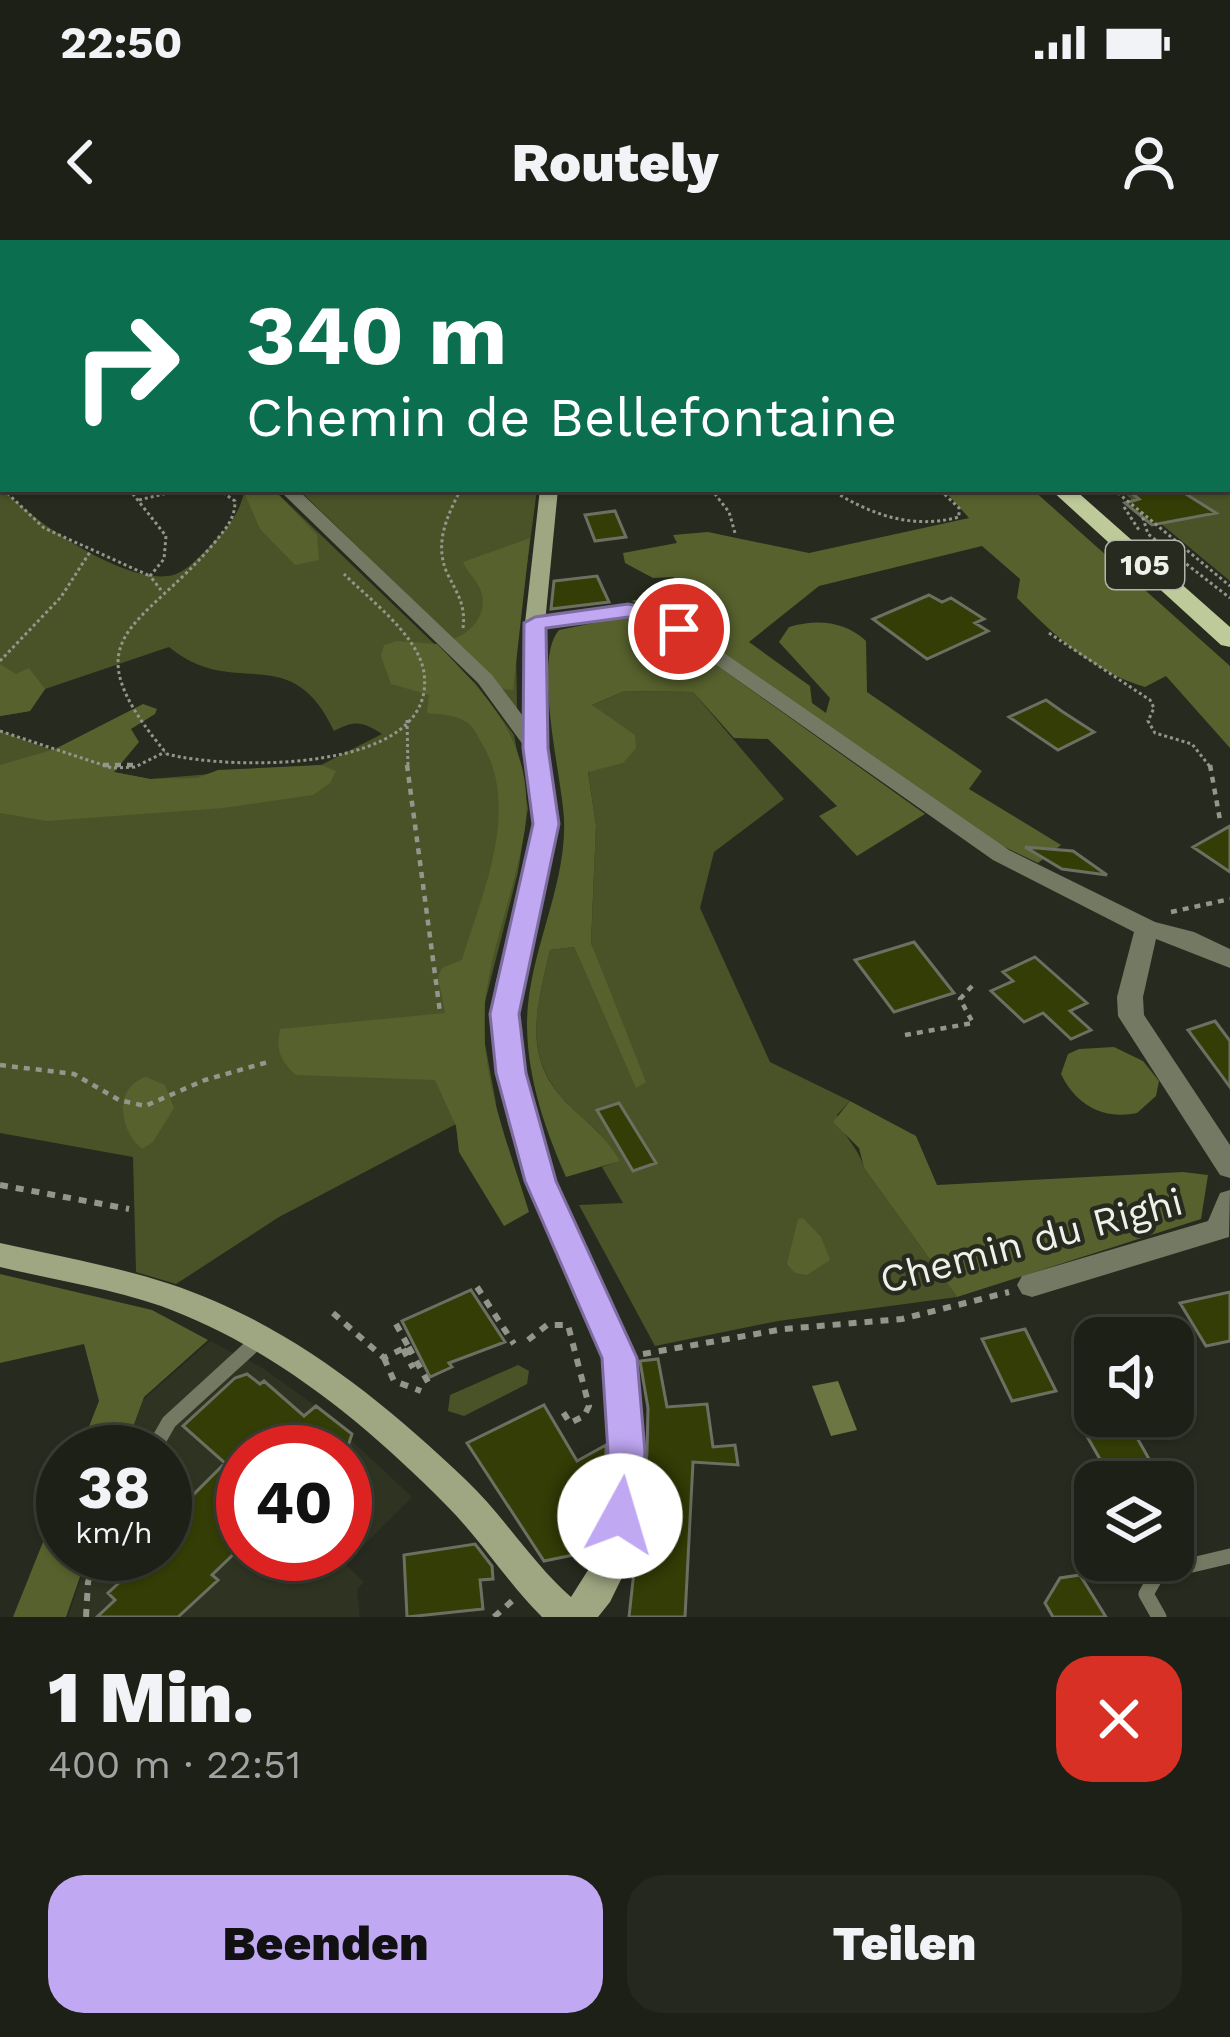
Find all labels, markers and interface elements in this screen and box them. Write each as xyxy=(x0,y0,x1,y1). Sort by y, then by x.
text: 22:50 xyxy=(60,16,182,69)
icon: back xyxy=(48,129,114,195)
icon: person xyxy=(1116,129,1182,195)
text: Routely xyxy=(511,131,719,194)
text: 340 m xyxy=(246,286,507,384)
icon: right xyxy=(48,288,204,444)
text: Chemin de Bellefontaine xyxy=(246,386,897,449)
road number: 105 xyxy=(1106,541,1184,589)
pin xyxy=(628,578,730,680)
icon: arrive xyxy=(646,596,712,662)
street label: Chemin du Righi xyxy=(875,1178,1187,1303)
map controls xyxy=(1074,1317,1194,1581)
button: sound xyxy=(1074,1317,1194,1437)
speed limit sign: 40 xyxy=(216,1425,372,1581)
text: 38 xyxy=(77,1452,151,1523)
position arrow xyxy=(557,1453,683,1579)
button: layers xyxy=(1074,1461,1194,1581)
text: km/h xyxy=(75,1515,153,1550)
text: 1 Min. xyxy=(48,1655,254,1739)
button: close xyxy=(1056,1656,1182,1782)
text: 400 m · 22:51 xyxy=(48,1742,301,1787)
button: Beenden xyxy=(48,1875,603,2013)
button: Teilen xyxy=(627,1875,1182,2013)

